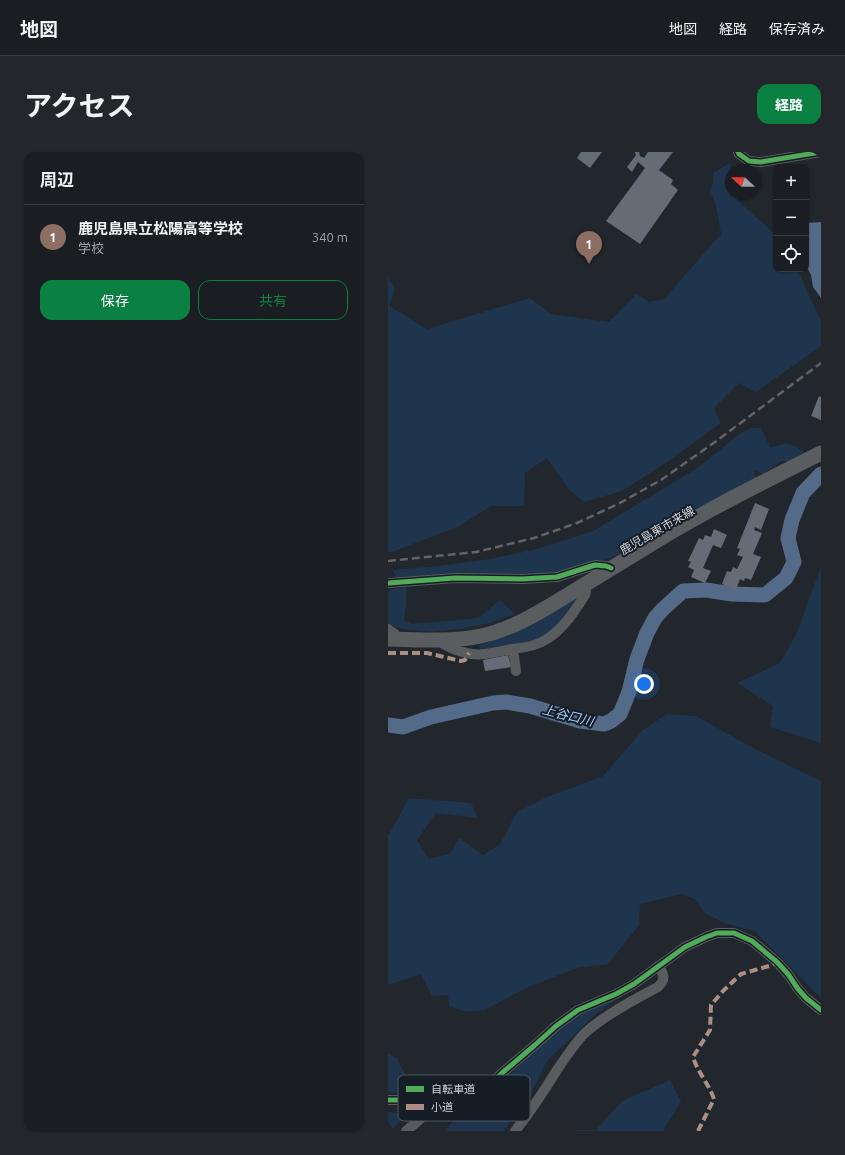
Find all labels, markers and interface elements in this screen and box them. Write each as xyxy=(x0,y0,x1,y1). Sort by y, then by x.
text: 地図 xyxy=(20,18,58,40)
text: 地図 xyxy=(669,21,697,37)
text: 経路 xyxy=(719,21,747,37)
text: 保存済み xyxy=(769,21,825,37)
button: 経路 xyxy=(757,84,821,124)
text: アクセス xyxy=(24,90,135,121)
north arrow xyxy=(725,164,761,200)
map controls xyxy=(773,164,809,272)
button: + xyxy=(773,164,809,200)
text: 周辺 xyxy=(40,170,74,189)
button: − xyxy=(773,200,809,236)
text: 鹿児島県立松陽高等学校 xyxy=(78,220,243,237)
text: 1 xyxy=(49,230,57,244)
text: 340 m xyxy=(312,230,348,244)
pin: 1 xyxy=(576,231,602,264)
button: locate xyxy=(773,236,809,272)
text: 学校 xyxy=(78,241,104,255)
button: 保存 xyxy=(40,280,190,320)
button: 共有 xyxy=(198,280,348,320)
street label: 鹿児島東市来線 xyxy=(617,503,697,557)
your location xyxy=(634,674,654,694)
water label: 上谷口川 xyxy=(541,702,597,729)
legend xyxy=(398,1075,530,1121)
text: 自転車道 xyxy=(431,1083,475,1095)
text: 小道 xyxy=(431,1101,453,1113)

